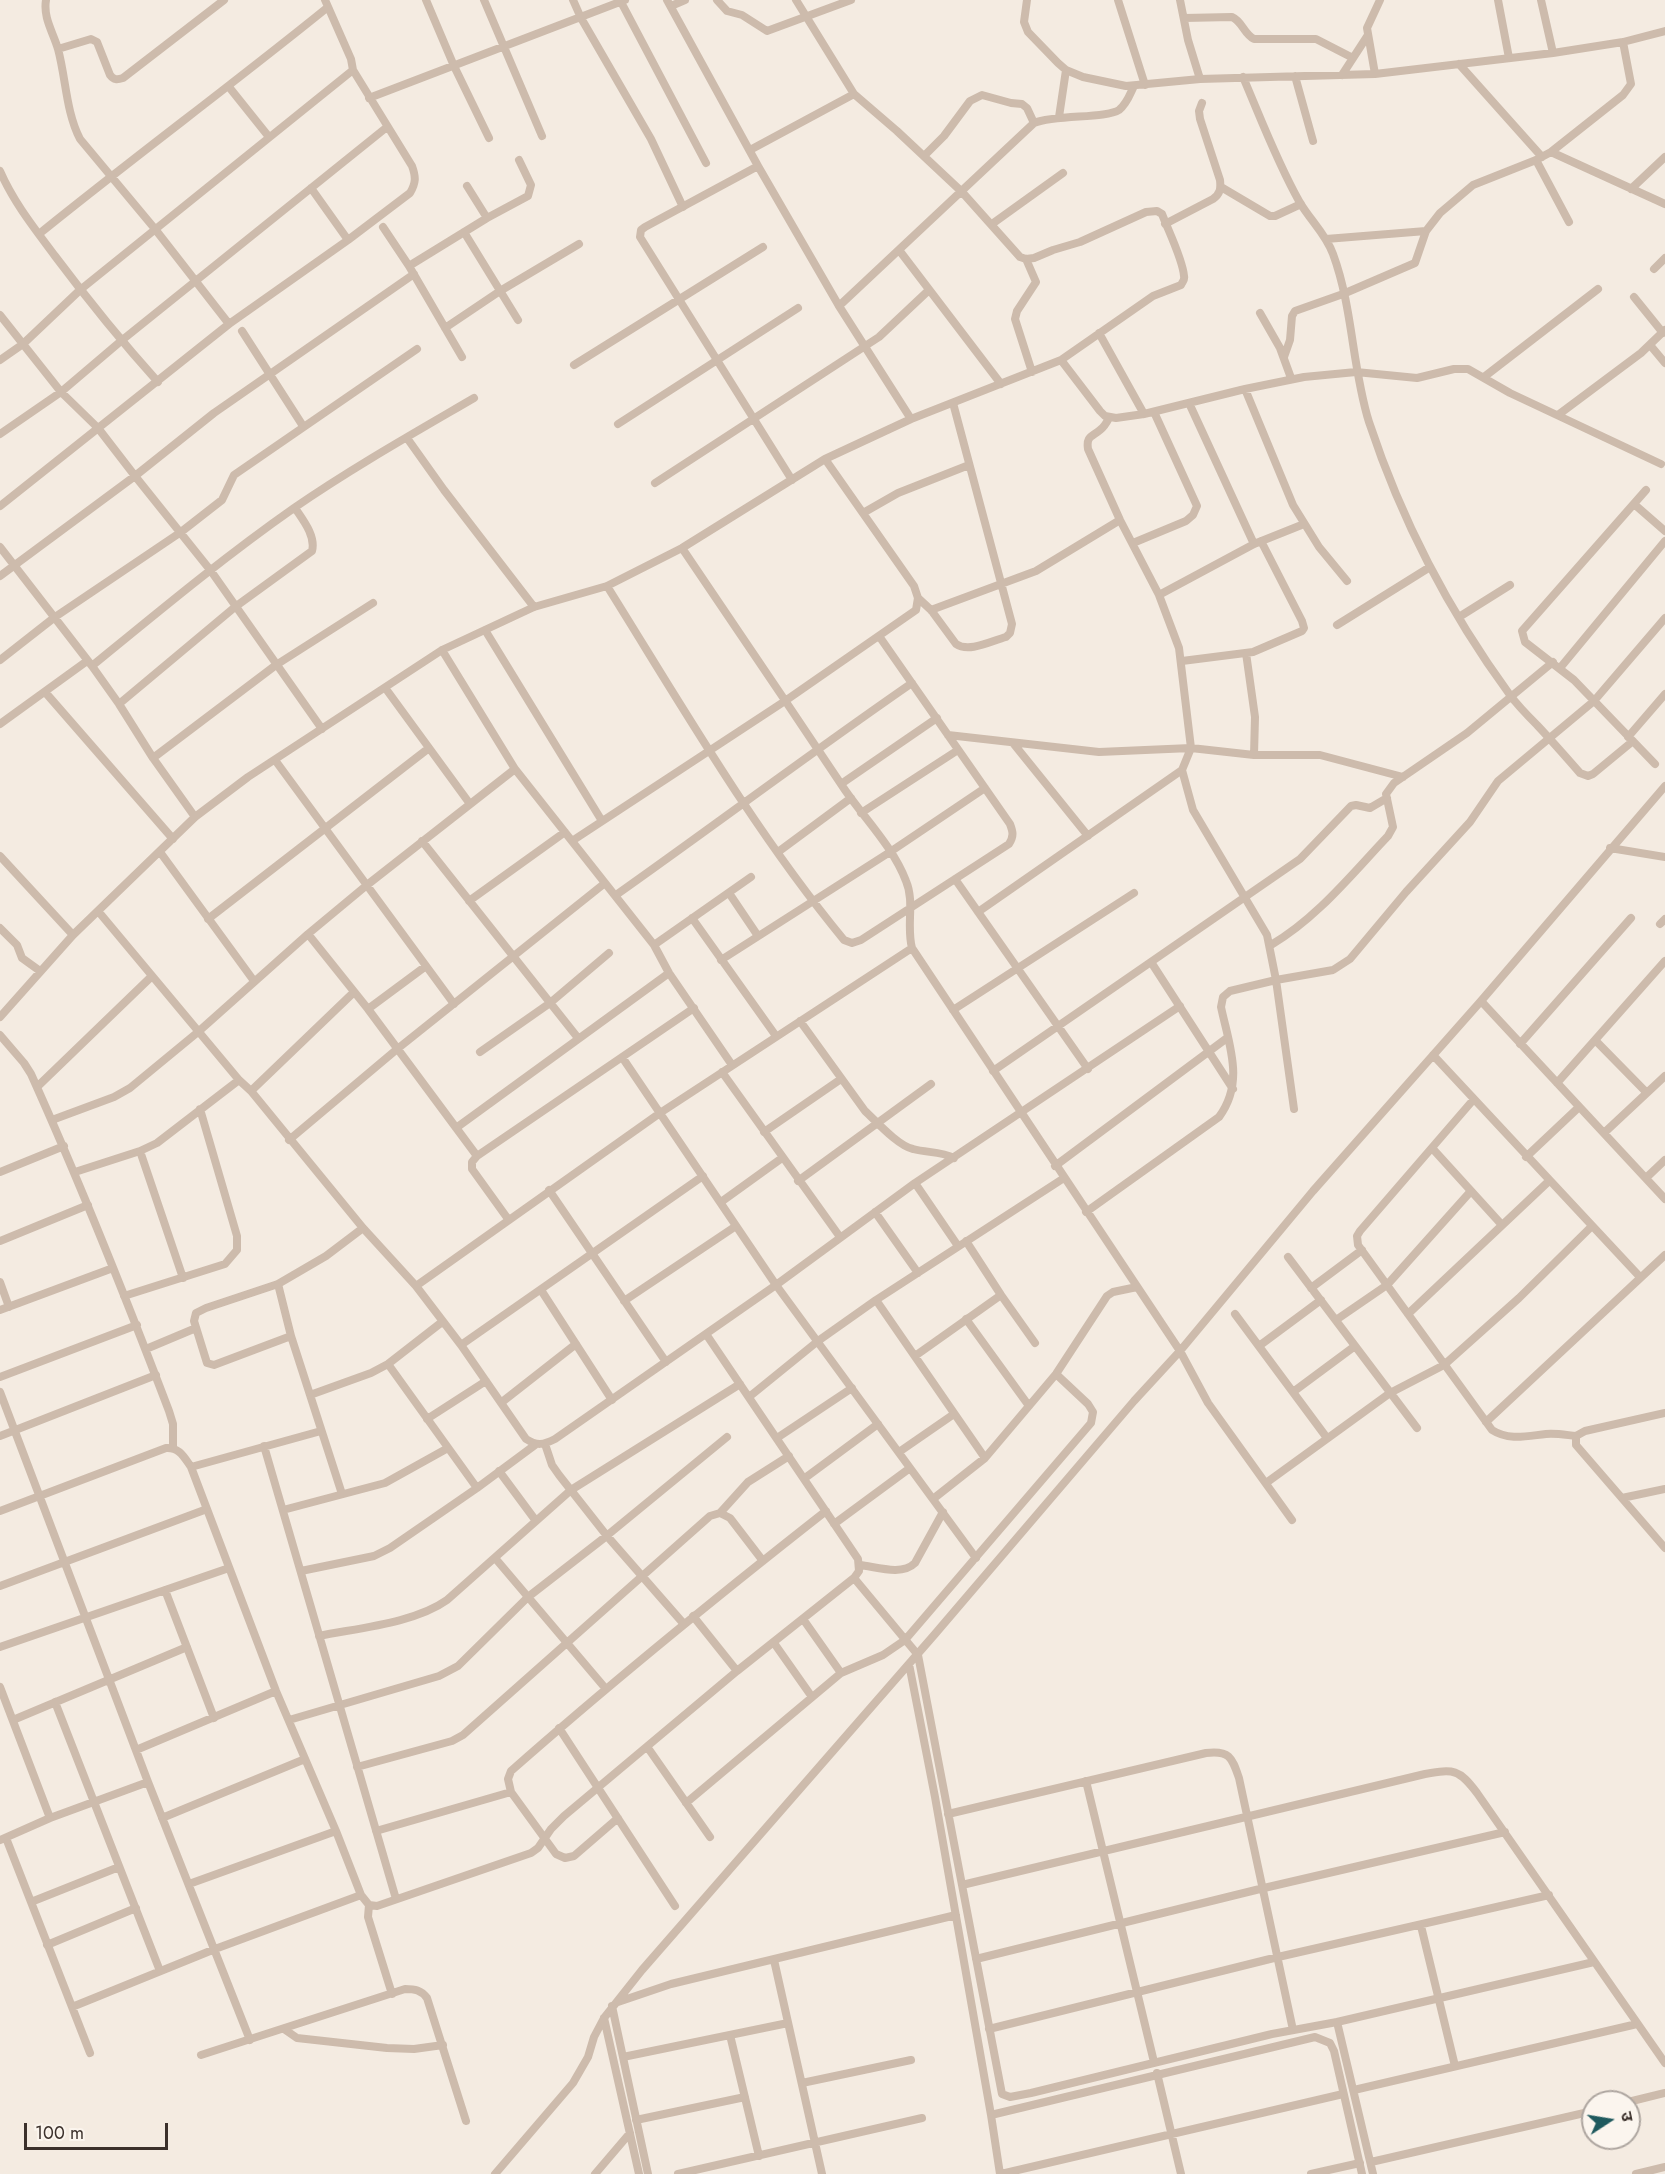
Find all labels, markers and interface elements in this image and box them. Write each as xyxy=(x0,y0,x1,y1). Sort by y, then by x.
north arrow xyxy=(1581,2090,1641,2150)
text: उ xyxy=(1615,2110,1639,2124)
scale bar xyxy=(27,2111,171,2149)
text: 100 m xyxy=(35,2120,84,2146)

